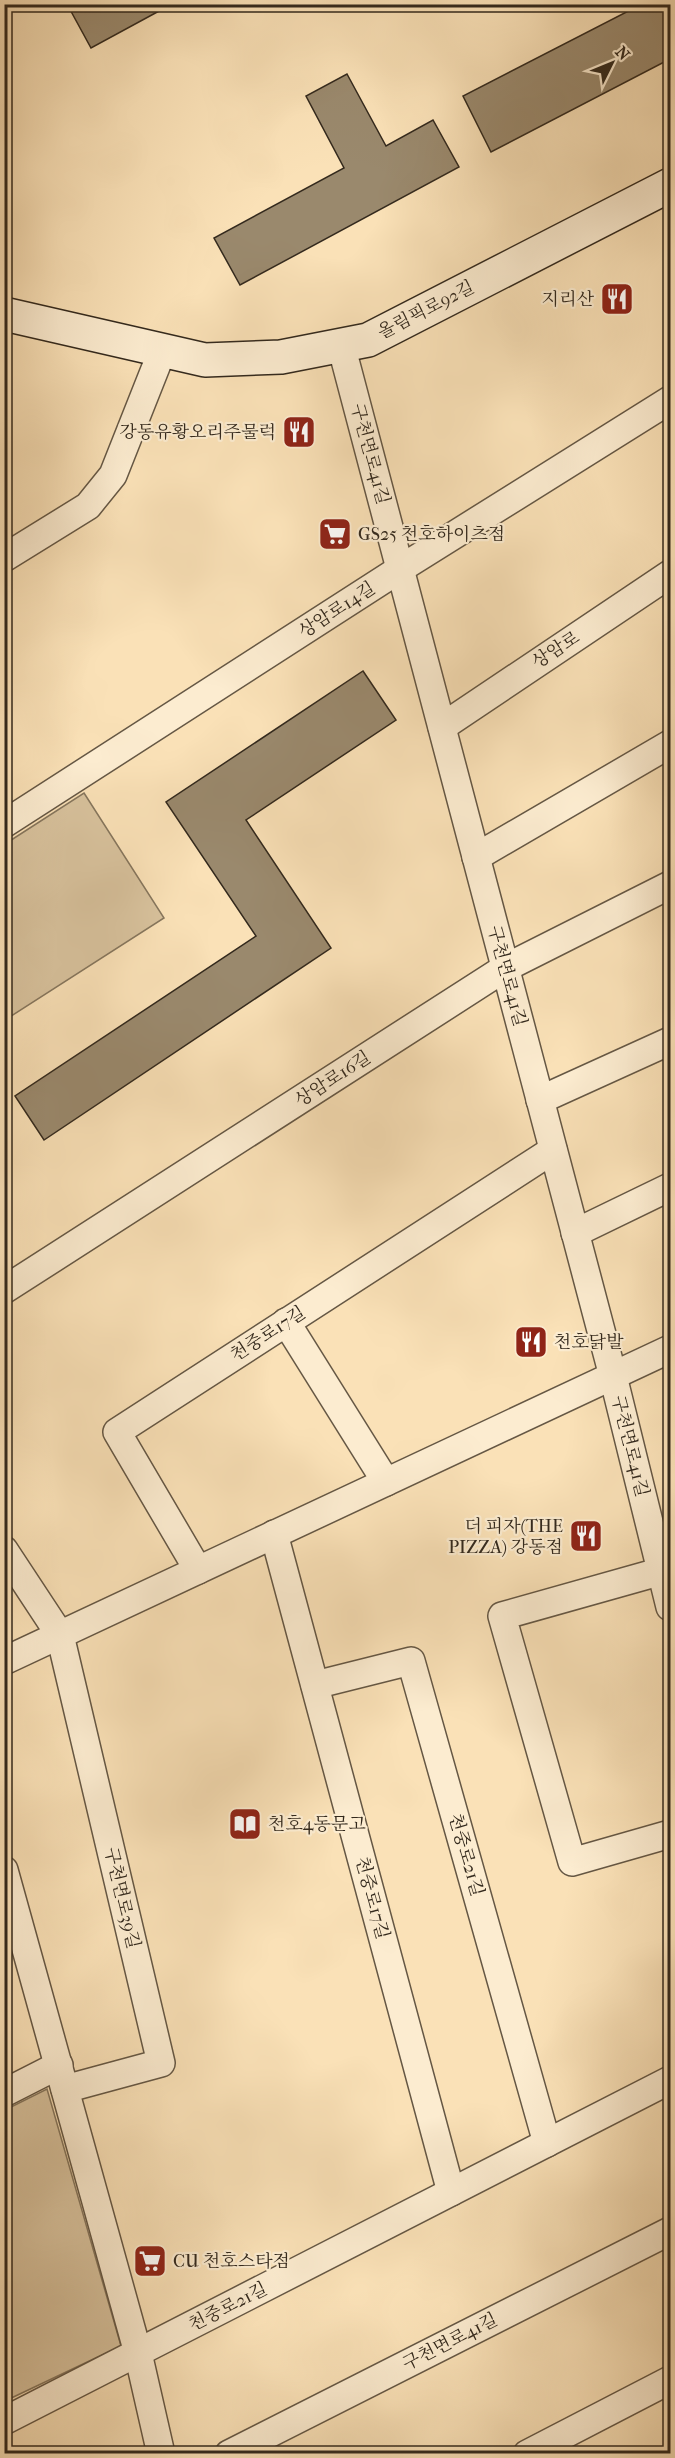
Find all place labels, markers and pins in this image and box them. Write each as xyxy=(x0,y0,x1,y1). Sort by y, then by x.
restaurant icon: 지리산 xyxy=(599,281,635,317)
place label: 지리산 xyxy=(542,289,595,310)
restaurant icon: 강동유황오리주물럭 xyxy=(281,414,317,450)
place label: 강동유황오리주물럭 xyxy=(120,422,276,443)
supermarket icon: GS25 천호하이츠점 xyxy=(317,516,353,552)
place label: GS25 천호하이츠점 xyxy=(358,524,505,545)
restaurant icon: 천호닭발 xyxy=(513,1324,549,1360)
place label: 천호닭발 xyxy=(554,1332,624,1353)
place label: 더 피자(THE PIZZA) 강동점 xyxy=(448,1516,563,1558)
restaurant icon: 더 피자(THE PIZZA) 강동점 xyxy=(568,1518,604,1554)
library icon: 천호4동문고 xyxy=(227,1806,263,1842)
place label: 천호4동문고 xyxy=(268,1814,366,1835)
supermarket icon: CU 천호스타점 xyxy=(132,2243,168,2279)
place label: CU 천호스타점 xyxy=(173,2251,290,2272)

